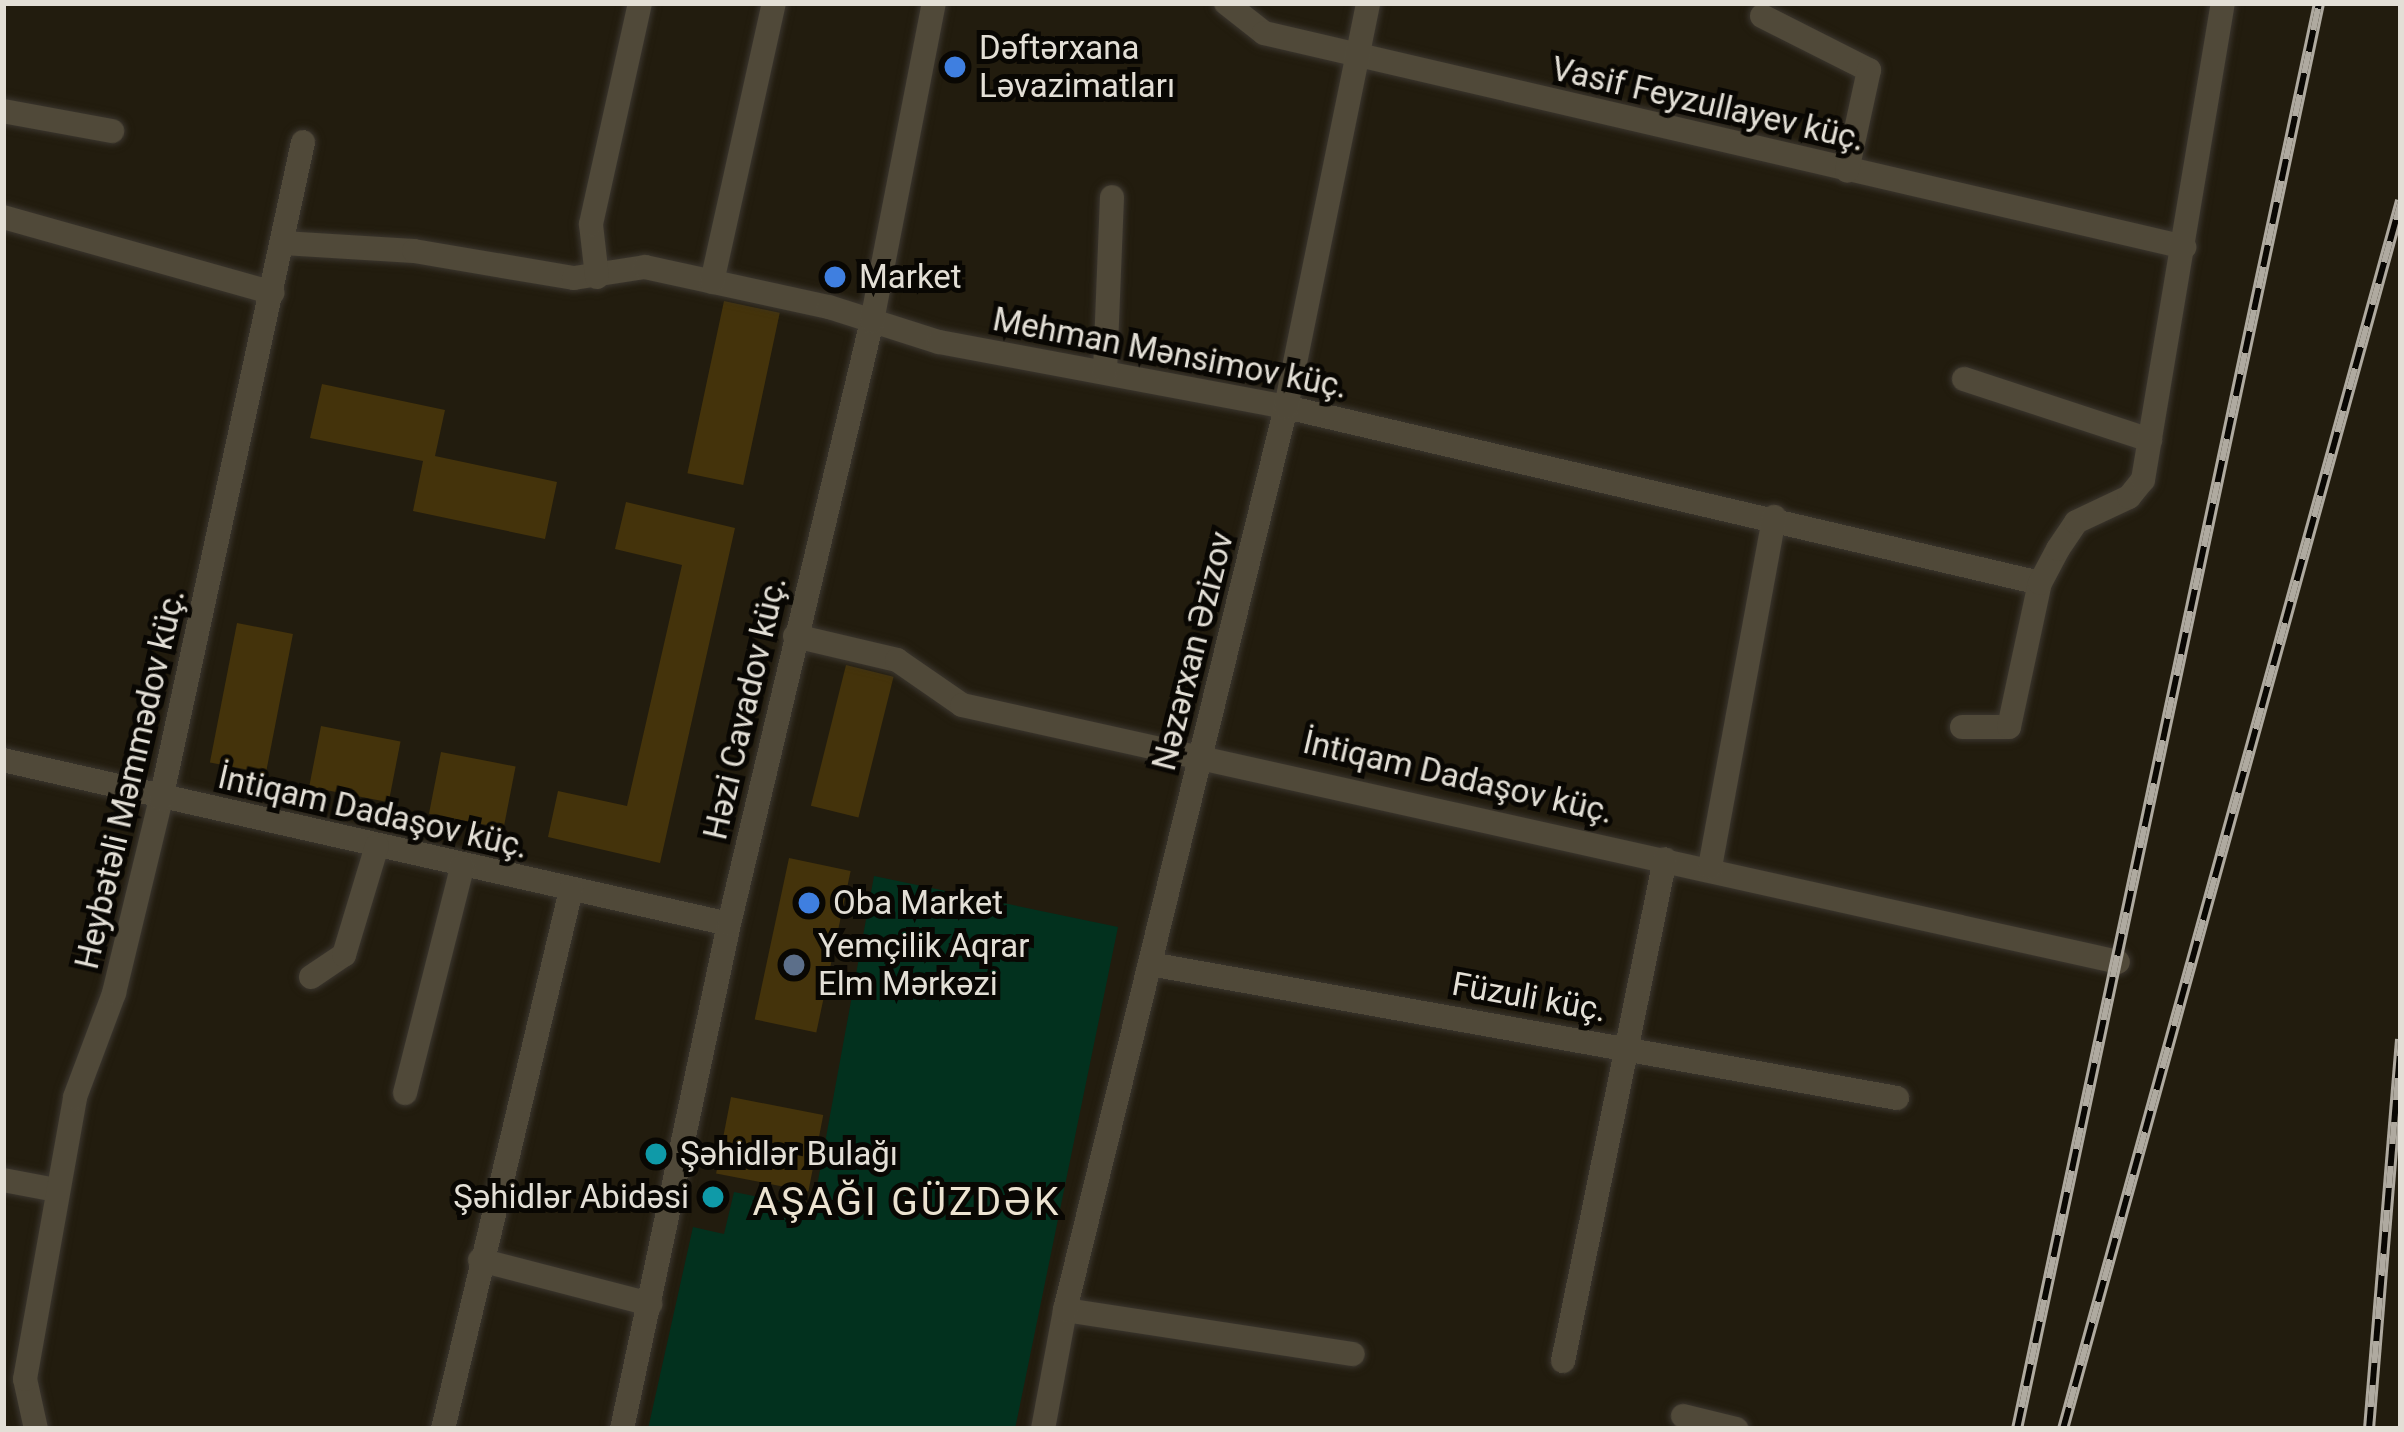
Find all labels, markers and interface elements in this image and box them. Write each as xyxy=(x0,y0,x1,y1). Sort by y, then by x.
place label: Dəftərxana Ləvazimatları xyxy=(979,28,1175,106)
street label: Vasif Feyzullayev küç. xyxy=(1548,49,1868,159)
marker: Dəftərxana Ləvazimatları xyxy=(942,54,968,80)
place label: Market xyxy=(859,257,962,297)
marker: Market xyxy=(822,264,848,290)
street label: Mehman Mənsimov küç. xyxy=(990,299,1350,407)
street label: Nəzərxan Əzizov xyxy=(1144,528,1242,774)
street label: Həzi Cavadov küç. xyxy=(695,573,795,843)
street label: Heybətəli Məmmədov küç. xyxy=(67,585,193,973)
street label: İntiqam Dadaşov küç. xyxy=(1299,722,1617,832)
street label: İntiqam Dadaşov küç. xyxy=(214,757,532,867)
place label: Oba Market xyxy=(833,883,1003,923)
marker: Oba Market xyxy=(796,890,822,916)
place label: Yemçilik Aqrar Elm Mərkəzi xyxy=(818,926,1029,1004)
marker: Yemçilik Aqrar Elm Mərkəzi xyxy=(781,952,807,978)
street label: Füzuli küç. xyxy=(1449,964,1609,1030)
place label: Şəhidlər Bulağı xyxy=(680,1134,898,1174)
marker: Şəhidlər Bulağı xyxy=(643,1141,669,1167)
place label: Şəhidlər Abidəsi xyxy=(453,1177,689,1217)
district label: AŞAĞI GÜZDƏK xyxy=(753,1179,1061,1225)
marker: Şəhidlər Abidəsi xyxy=(700,1184,726,1210)

